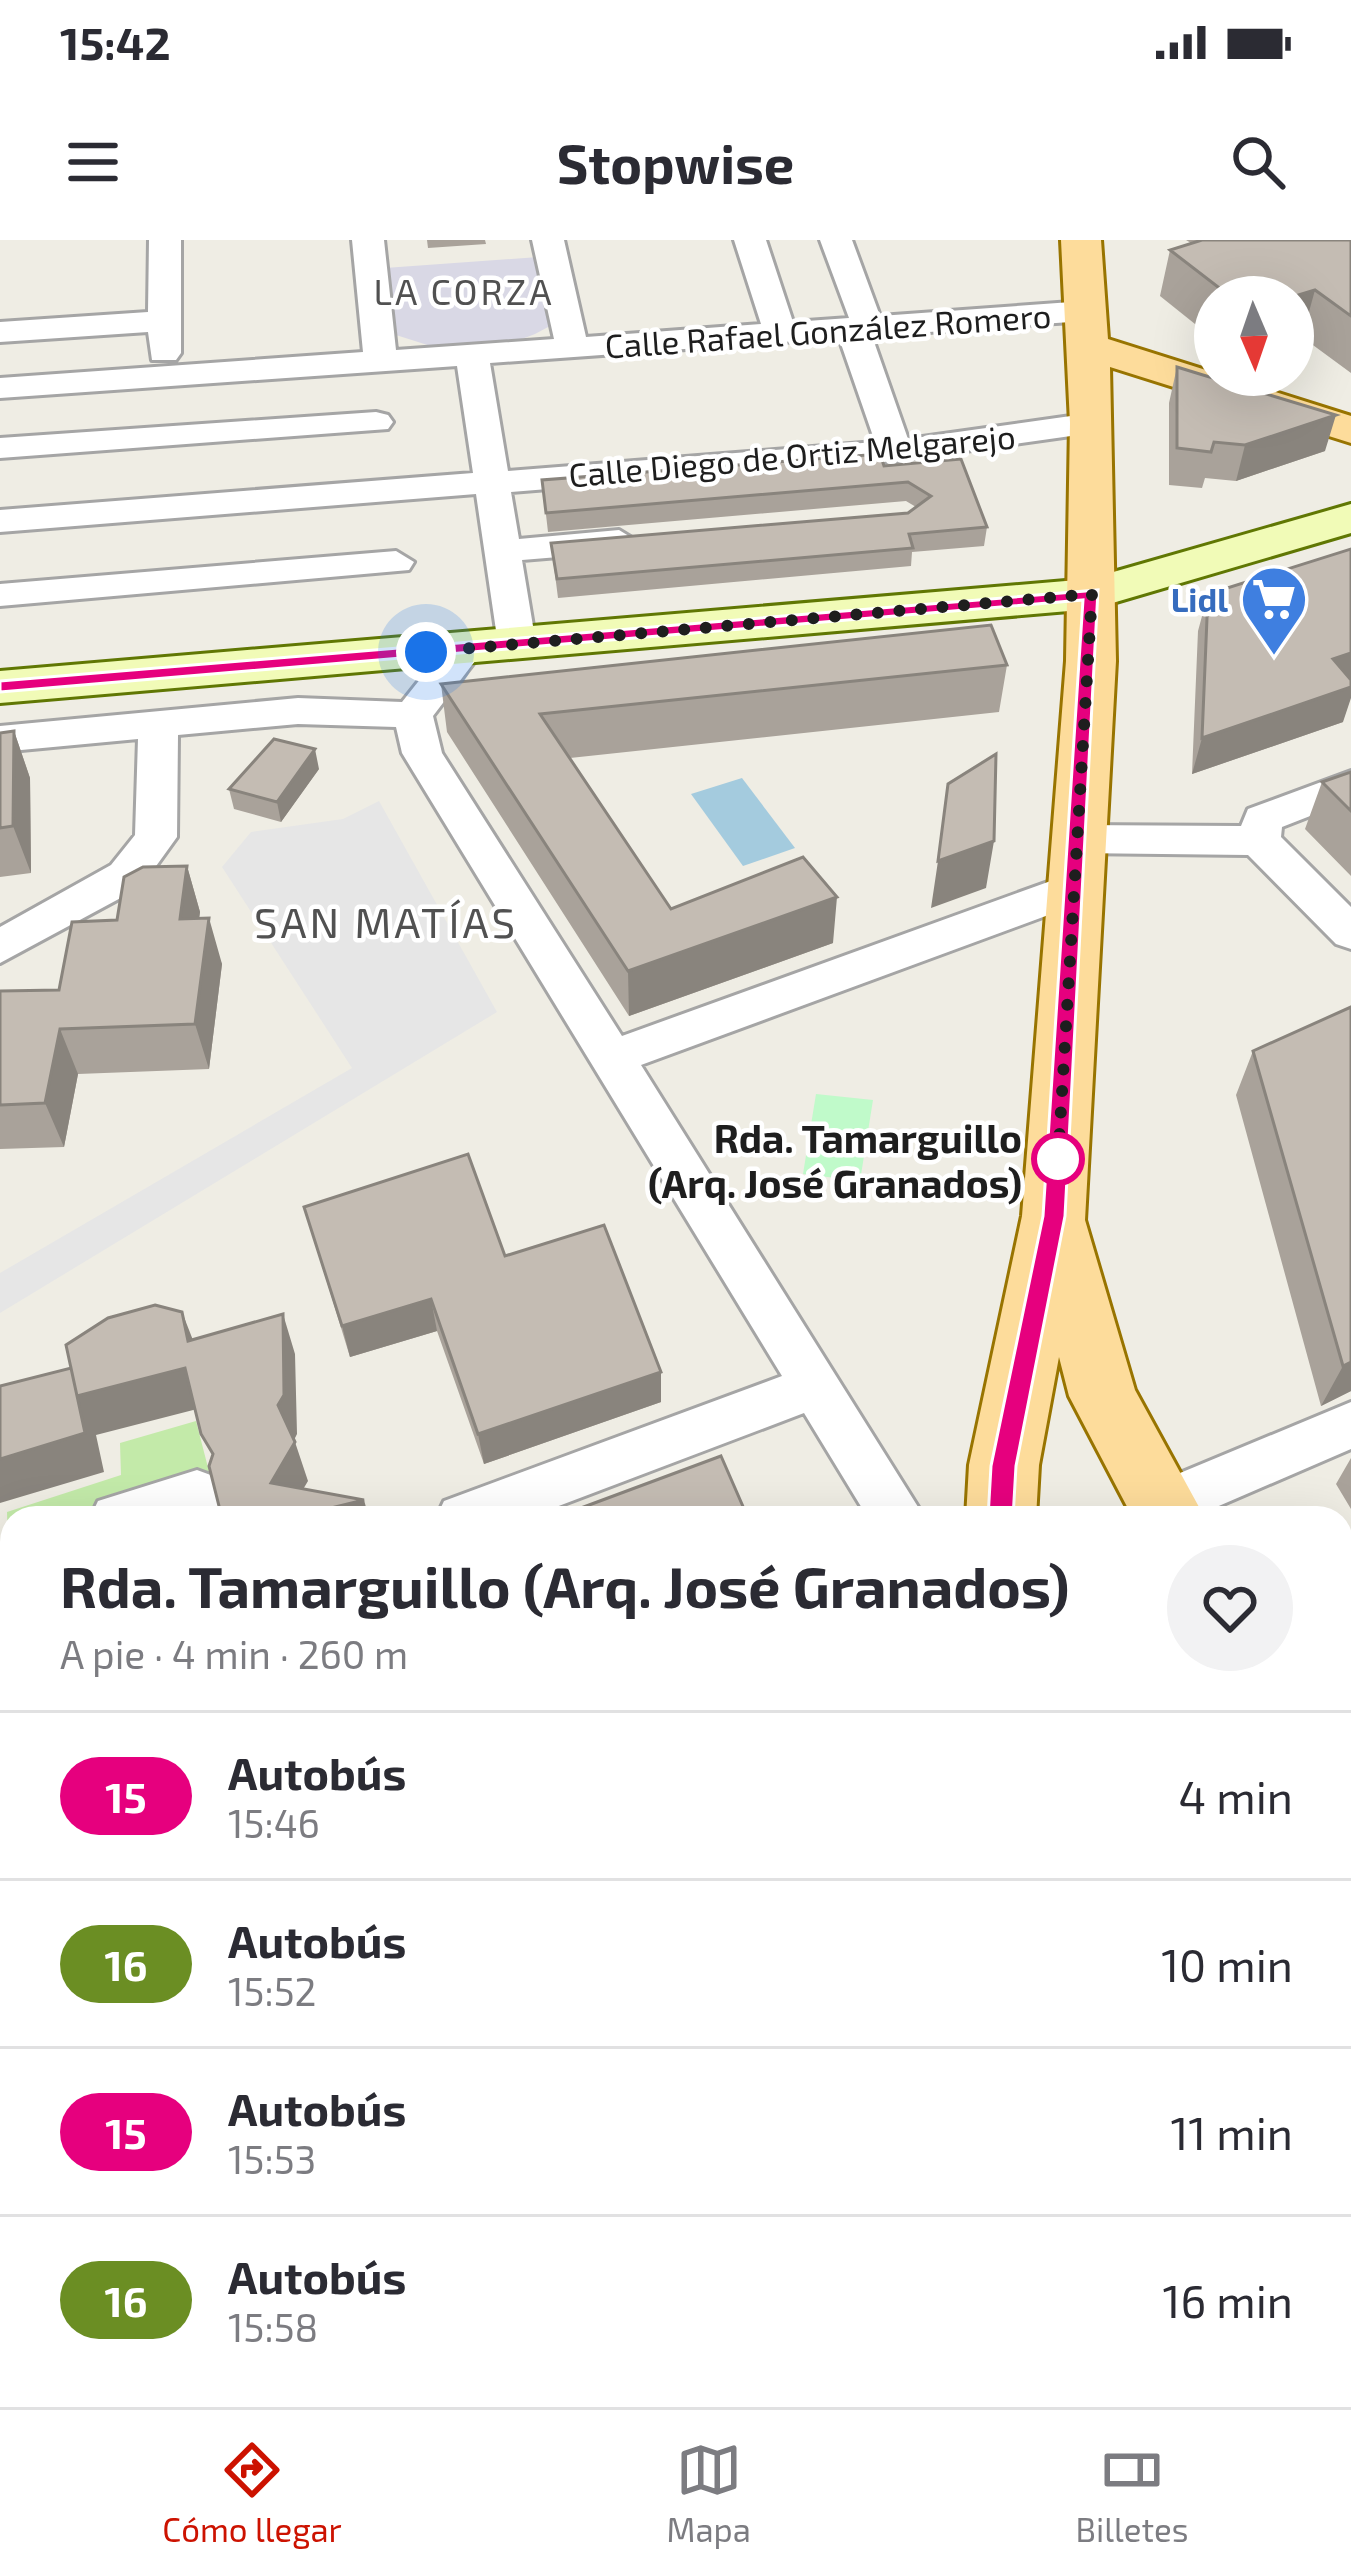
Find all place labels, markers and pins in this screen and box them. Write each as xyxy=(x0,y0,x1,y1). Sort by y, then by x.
supermarket icon: Lidl xyxy=(1239,564,1309,658)
place label: Lidl xyxy=(1171,579,1228,619)
place label: Rda. Tamarguillo (Arq. José Granados) xyxy=(648,1114,1022,1206)
marker: Rda. Tamarguillo (Arq. José Granados) xyxy=(1033,1134,1083,1184)

